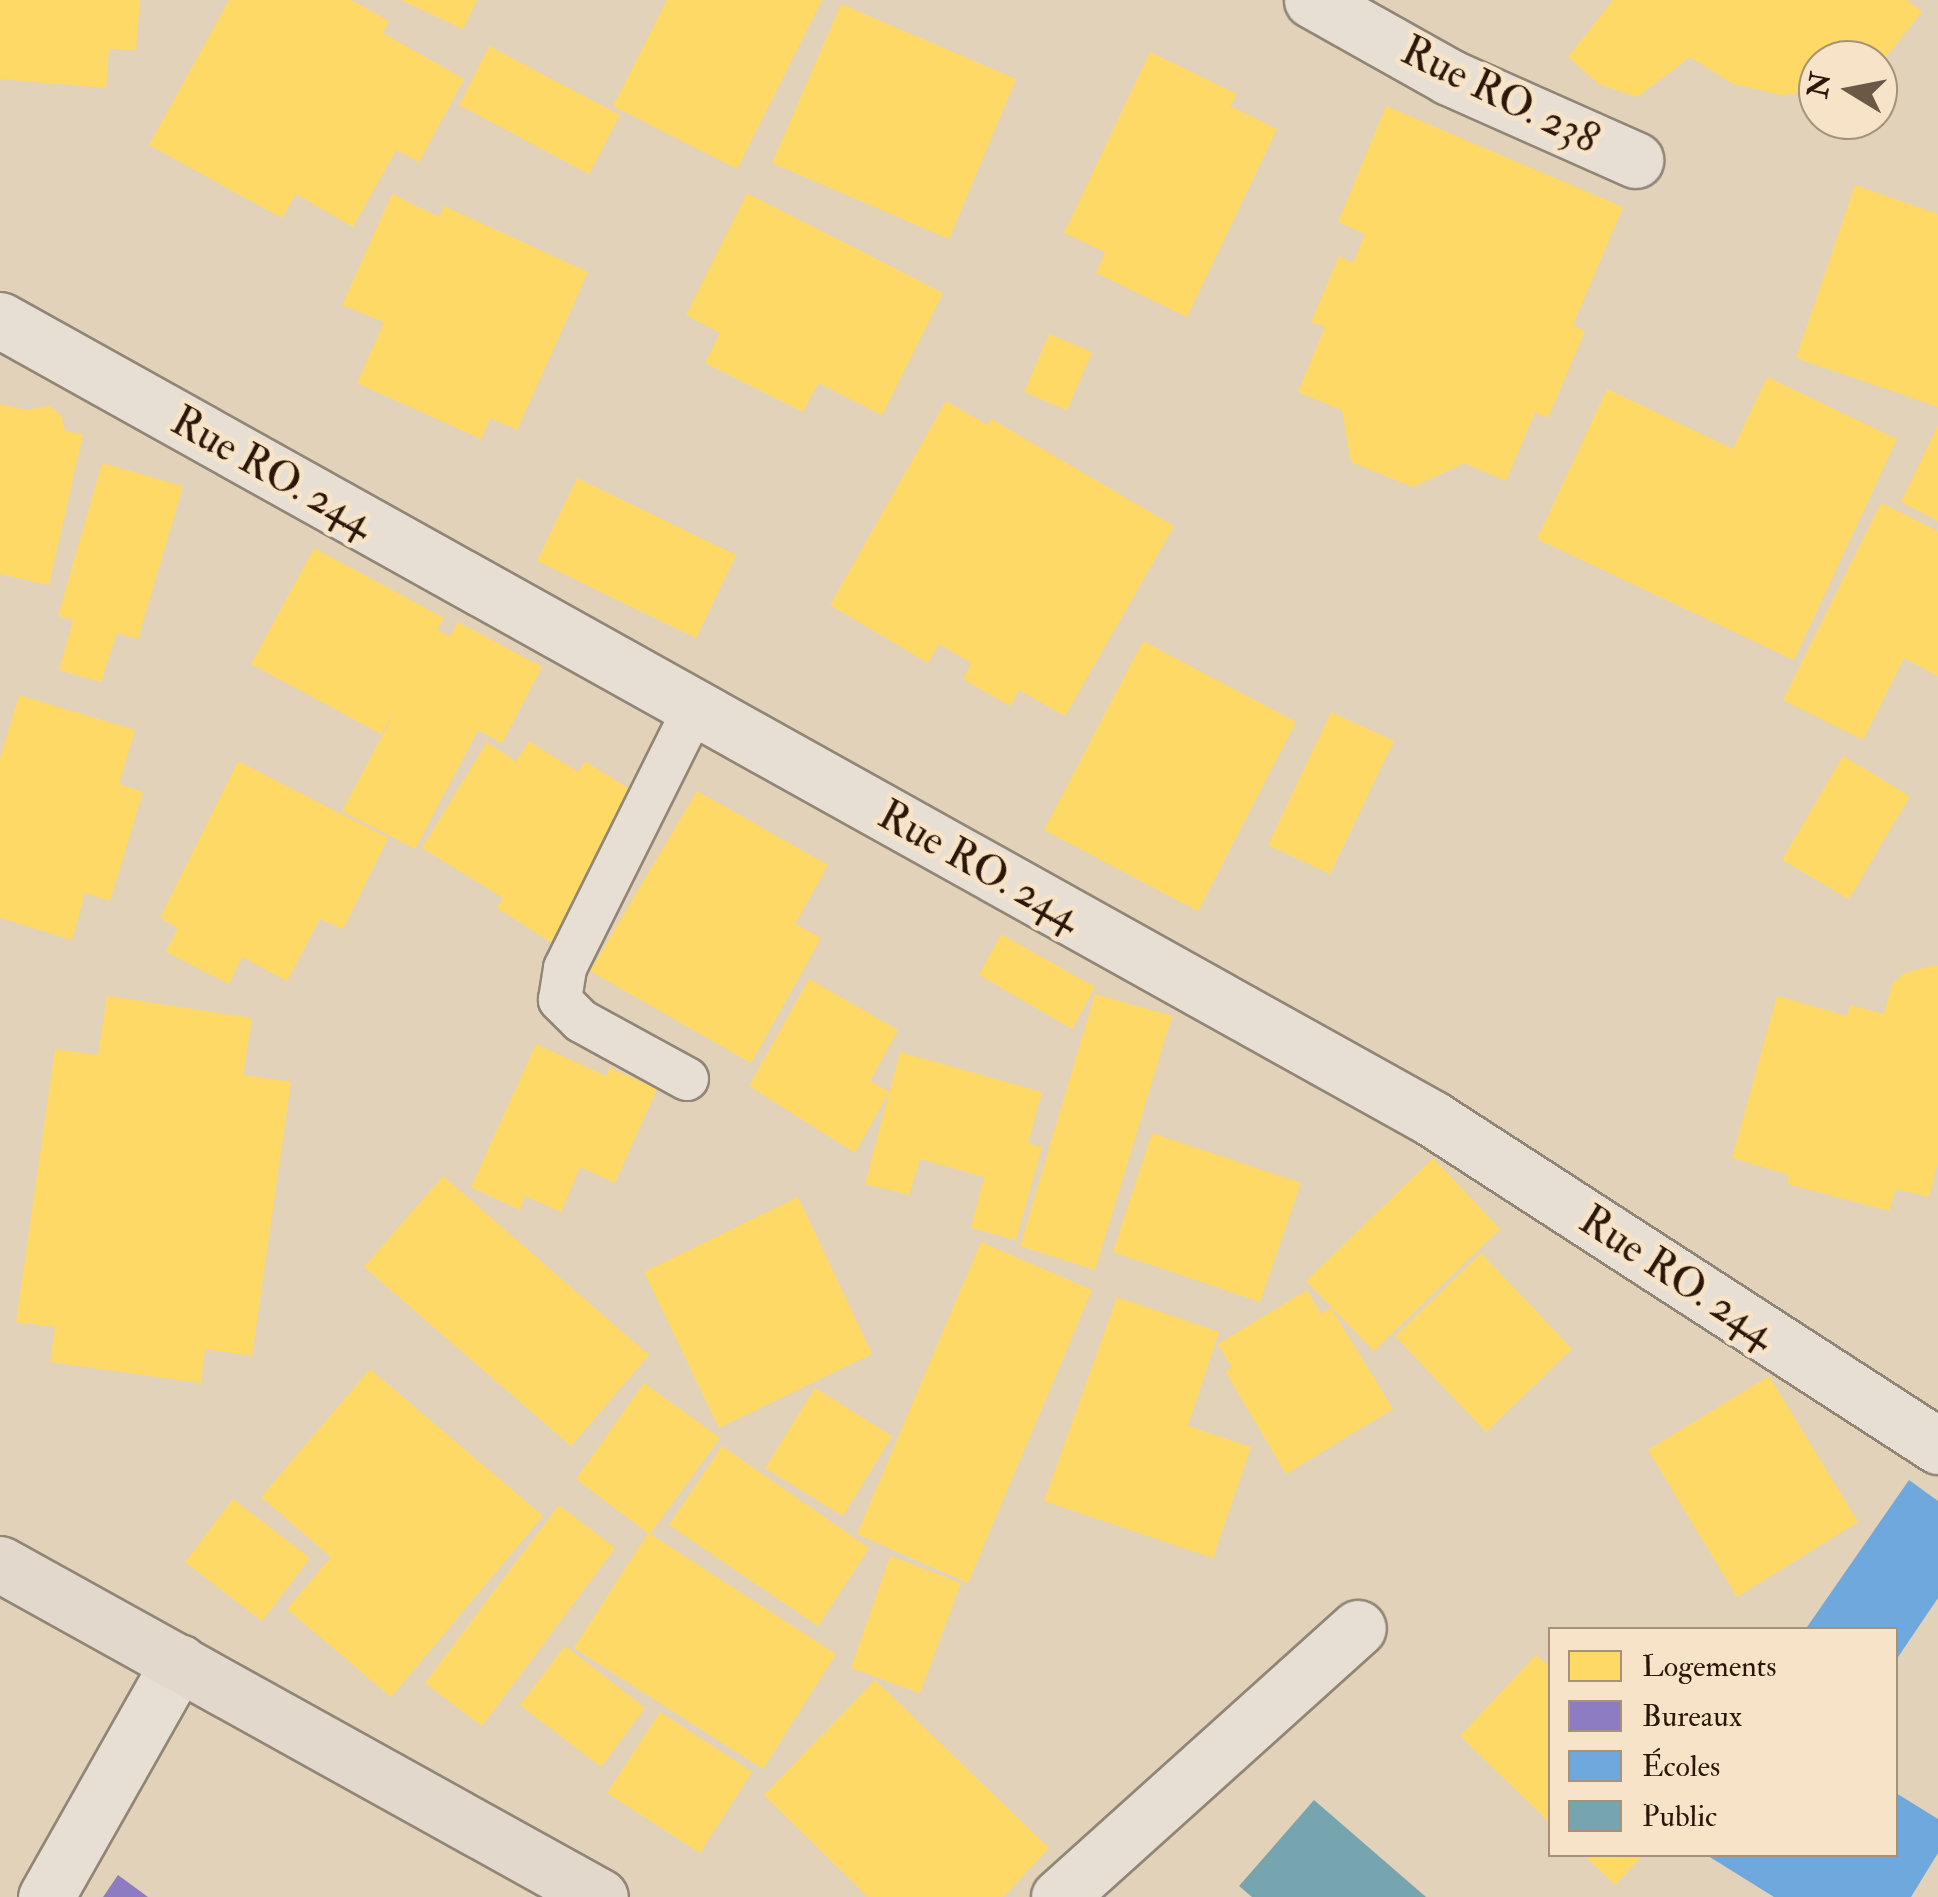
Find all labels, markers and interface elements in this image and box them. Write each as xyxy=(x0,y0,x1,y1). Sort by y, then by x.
street label: Rue RO. 238 xyxy=(1393,25,1607,165)
north arrow xyxy=(1798,40,1898,140)
text: N xyxy=(1801,70,1839,100)
street label: Rue RO. 244 xyxy=(162,396,382,548)
street label: Rue RO. 244 xyxy=(869,790,1089,942)
street label: Rue RO. 244 xyxy=(1570,1195,1784,1359)
legend xyxy=(1548,1627,1898,1857)
text: Logements xyxy=(1642,1648,1777,1685)
text: Bureaux xyxy=(1642,1698,1742,1735)
text: Écoles xyxy=(1642,1748,1720,1785)
text: Public xyxy=(1642,1798,1717,1835)

